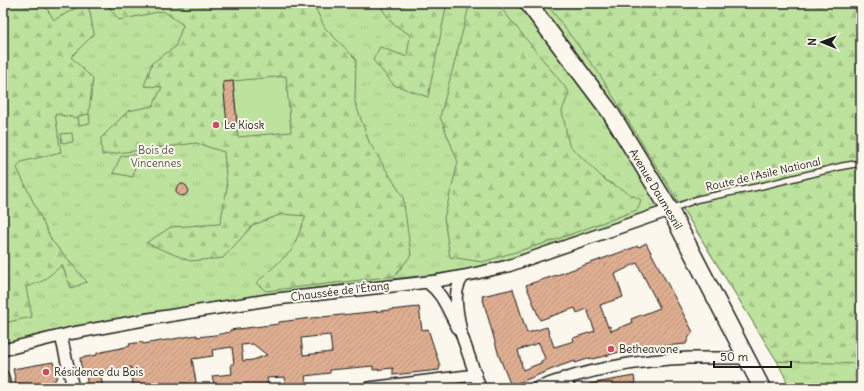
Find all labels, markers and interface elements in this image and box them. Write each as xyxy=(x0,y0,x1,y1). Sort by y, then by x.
north arrow xyxy=(802,22,842,62)
text: N xyxy=(805,38,819,46)
place label: Le Kiosk xyxy=(224,118,265,132)
marker: Le Kiosk xyxy=(211,120,221,130)
park label: Bois de Vincennes xyxy=(131,143,181,170)
street label: Avenue Daumesnil xyxy=(626,146,686,232)
street label: Route de l'Asile National xyxy=(704,154,822,194)
street label: Chaussée de l'Étang xyxy=(290,277,390,304)
place label: Betheavone xyxy=(619,342,678,356)
scale bar xyxy=(714,343,791,369)
marker: Betheavone xyxy=(606,344,616,354)
text: 50 m xyxy=(720,349,749,364)
place label: Résidence du Bois xyxy=(54,365,143,379)
marker: Résidence du Bois xyxy=(41,367,51,377)

